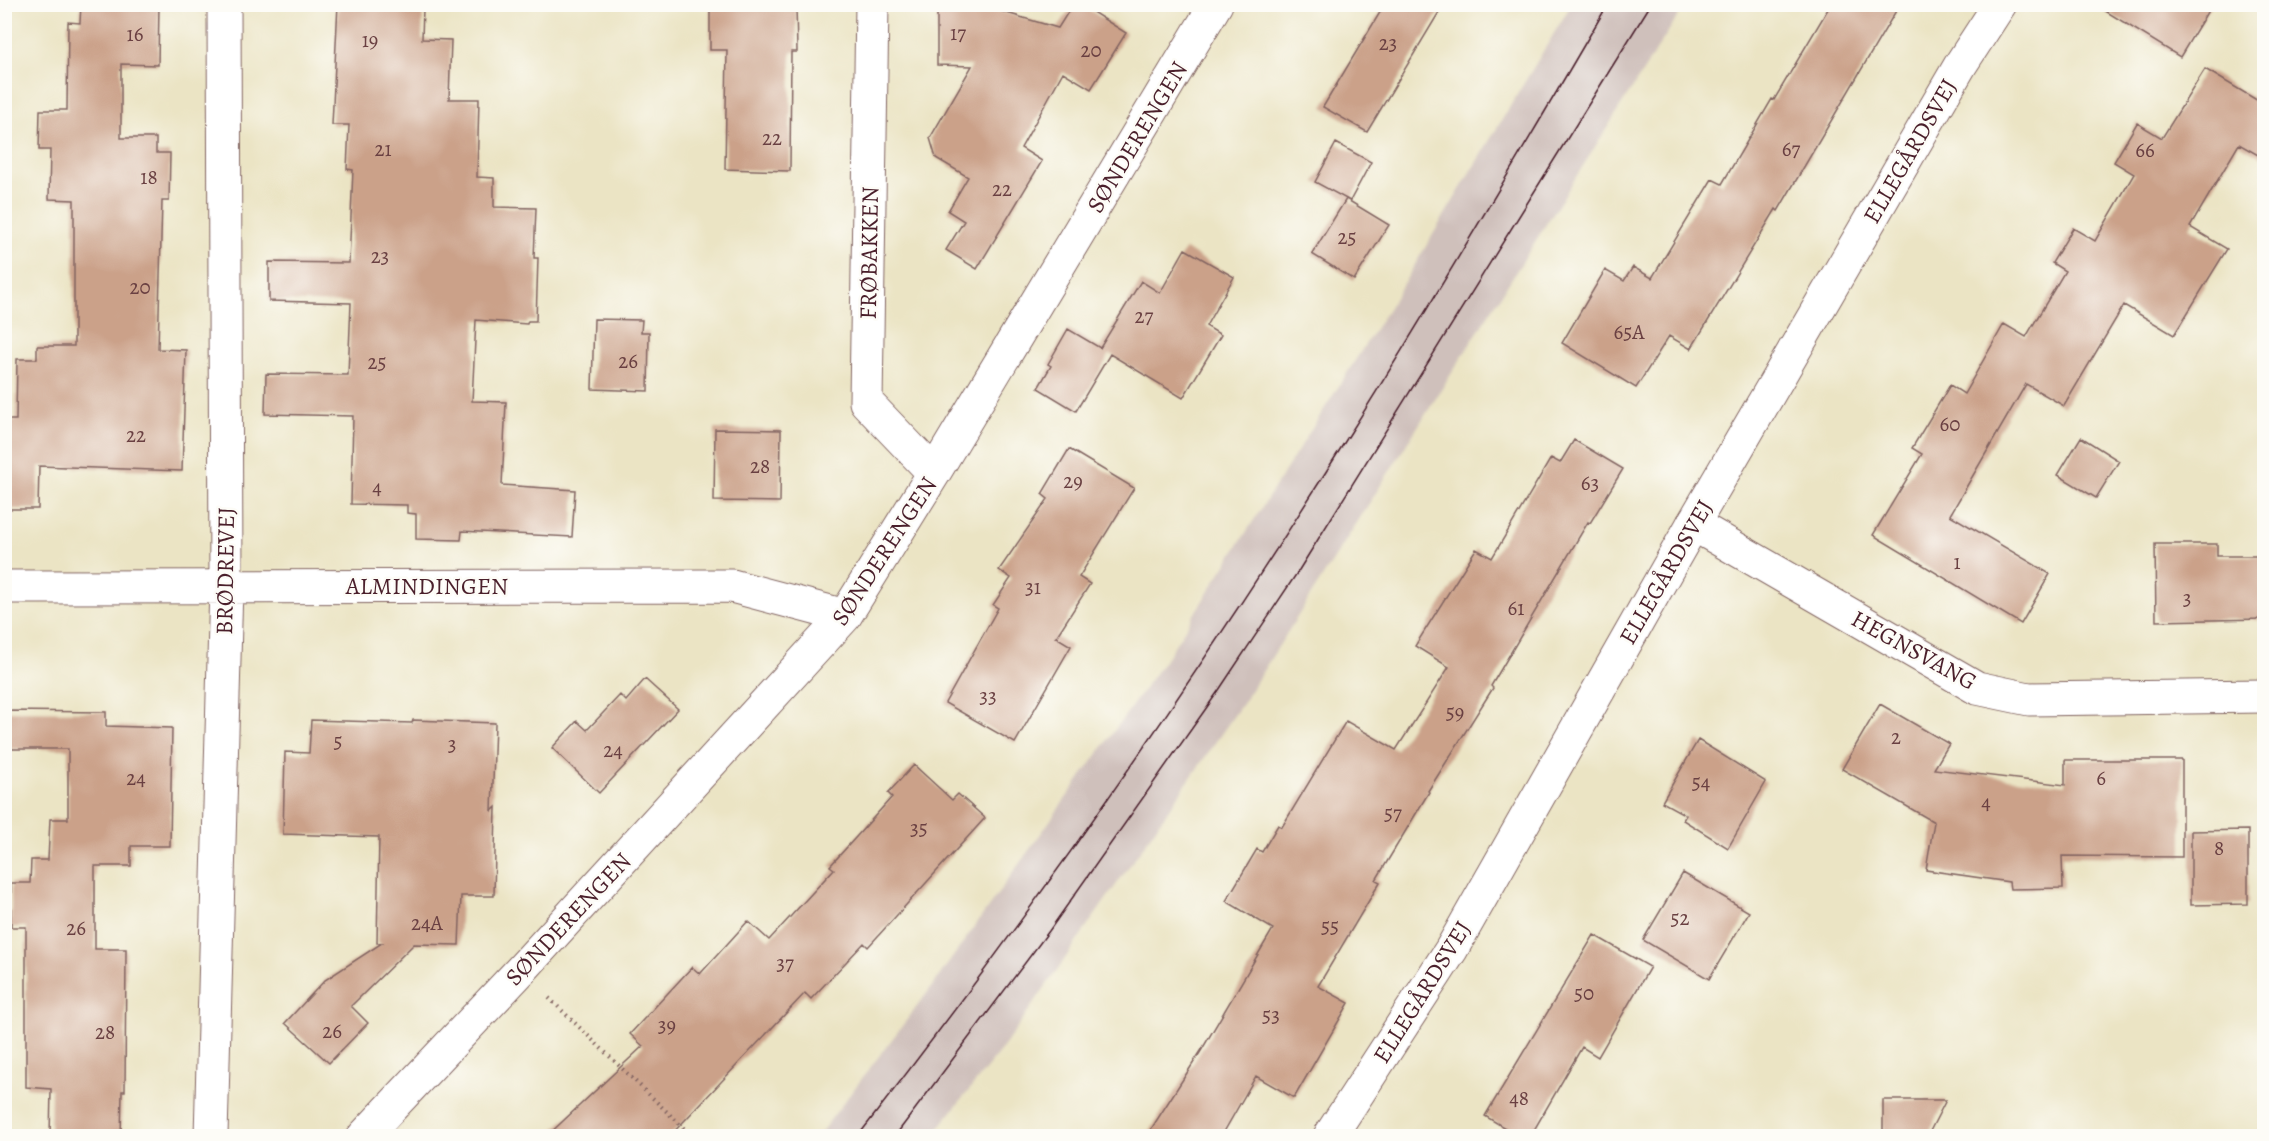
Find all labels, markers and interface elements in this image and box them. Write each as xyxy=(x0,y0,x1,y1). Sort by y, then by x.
house number: 17 xyxy=(950,19,966,47)
house number: 16 xyxy=(127,20,144,48)
house number: 19 xyxy=(362,26,378,54)
house number: 23 xyxy=(1379,29,1397,57)
house number: 20 xyxy=(1080,36,1102,64)
street label: SØNDERENGEN xyxy=(1079,55,1195,219)
street label: ELLEGÅRDSVEJ xyxy=(1856,73,1964,229)
house number: 22 xyxy=(762,124,782,152)
house number: 21 xyxy=(374,135,392,163)
house number: 67 xyxy=(1782,135,1800,163)
house number: 66 xyxy=(2135,136,2155,164)
house number: 18 xyxy=(140,163,158,191)
house number: 22 xyxy=(992,175,1012,203)
street label: FRØBAKKEN xyxy=(852,186,886,320)
house number: 25 xyxy=(1337,223,1357,251)
house number: 23 xyxy=(371,242,389,270)
house number: 20 xyxy=(129,273,151,301)
house number: 27 xyxy=(1135,302,1154,330)
house number: 65A xyxy=(1614,318,1645,346)
house number: 26 xyxy=(618,347,638,375)
house number: 25 xyxy=(367,348,387,376)
house number: 60 xyxy=(1940,410,1960,438)
house number: 22 xyxy=(126,421,146,449)
house number: 28 xyxy=(750,452,770,480)
house number: 29 xyxy=(1063,467,1083,495)
house number: 63 xyxy=(1581,469,1599,497)
street label: SØNDERENGEN xyxy=(824,470,944,632)
house number: 4 xyxy=(372,473,382,501)
street label: ELLEGÅRDSVEJ xyxy=(1612,494,1720,650)
street label: BRØDREVEJ xyxy=(208,507,242,635)
house number: 1 xyxy=(1953,548,1961,576)
street label: ALMINDINGEN xyxy=(345,570,508,602)
house number: 31 xyxy=(1025,573,1041,601)
house number: 3 xyxy=(2183,584,2191,612)
house number: 61 xyxy=(1508,594,1524,622)
street label: HEGNSVANG xyxy=(1846,602,1982,698)
house number: 33 xyxy=(979,682,997,710)
house number: 59 xyxy=(1446,698,1464,726)
house number: 2 xyxy=(1891,723,1901,751)
house number: 5 xyxy=(333,727,343,755)
house number: 3 xyxy=(448,730,456,758)
house number: 24 xyxy=(603,736,623,764)
house number: 24 xyxy=(126,764,146,792)
house number: 6 xyxy=(2096,764,2106,792)
house number: 54 xyxy=(1692,768,1710,796)
house number: 4 xyxy=(1981,788,1991,816)
house number: 57 xyxy=(1384,799,1402,827)
house number: 35 xyxy=(910,814,928,842)
house number: 8 xyxy=(2214,834,2224,862)
street label: SØNDERENGEN xyxy=(498,845,638,993)
house number: 52 xyxy=(1670,904,1690,932)
house number: 24A xyxy=(411,909,444,937)
house number: 55 xyxy=(1321,912,1339,940)
house number: 26 xyxy=(66,914,86,942)
street label: ELLEGÅRDSVEJ xyxy=(1365,915,1479,1069)
house number: 37 xyxy=(776,949,794,977)
house number: 50 xyxy=(1574,979,1594,1007)
house number: 53 xyxy=(1262,1001,1280,1029)
house number: 39 xyxy=(658,1011,676,1039)
house number: 26 xyxy=(322,1017,342,1045)
house number: 28 xyxy=(95,1018,115,1046)
house number: 48 xyxy=(1509,1084,1529,1112)

